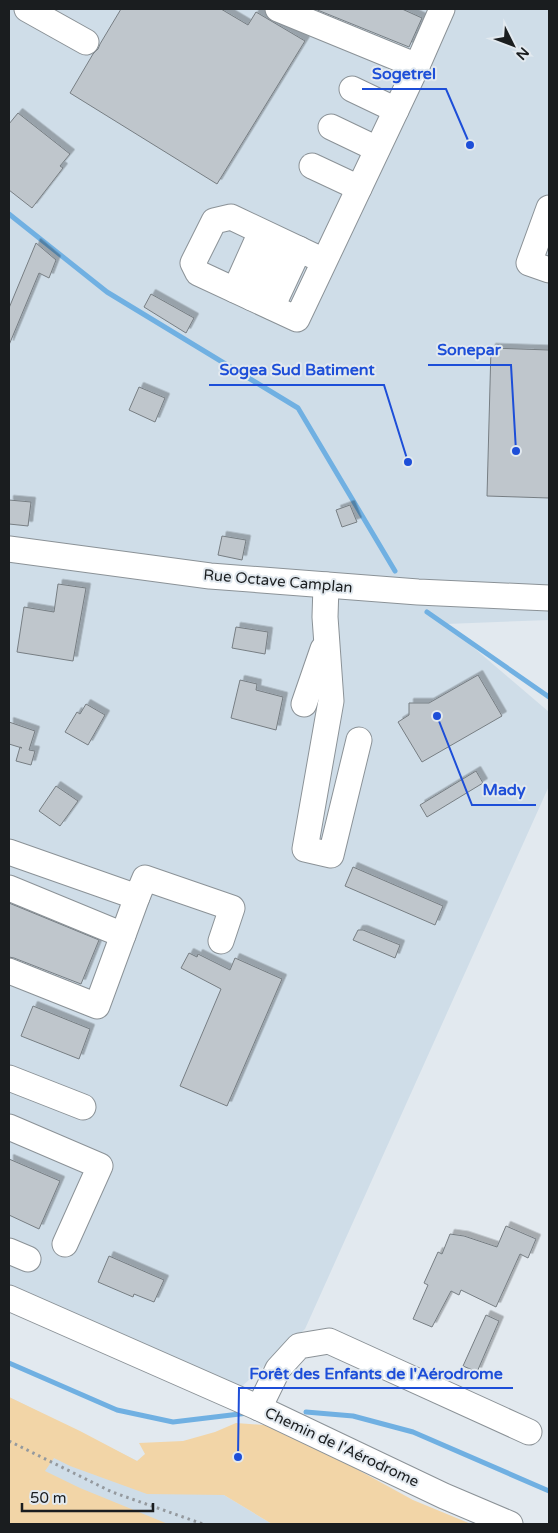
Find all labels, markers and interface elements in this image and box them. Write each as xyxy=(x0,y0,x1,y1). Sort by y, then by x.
north arrow xyxy=(488,20,538,70)
text: N xyxy=(512,43,532,63)
callout: Sogetrel xyxy=(362,58,446,89)
text: Sogetrel xyxy=(372,64,436,84)
callout: Sonepar xyxy=(428,334,511,365)
text: Sonepar xyxy=(437,340,502,360)
callout: Sogea Sud Batiment xyxy=(209,354,384,385)
text: Sogea Sud Batiment xyxy=(220,360,375,380)
street label: Rue Octave Camplan xyxy=(203,566,353,596)
callout: Mady xyxy=(472,774,536,805)
text: Mady xyxy=(482,780,526,800)
callout: Forêt des Enfants de l'Aérodrome xyxy=(239,1357,513,1388)
text: Forêt des Enfants de l'Aérodrome xyxy=(249,1364,503,1384)
street label: Chemin de l'Aérodrome xyxy=(262,1403,422,1491)
scale bar xyxy=(22,1480,154,1512)
text: 50 m xyxy=(30,1489,67,1507)

